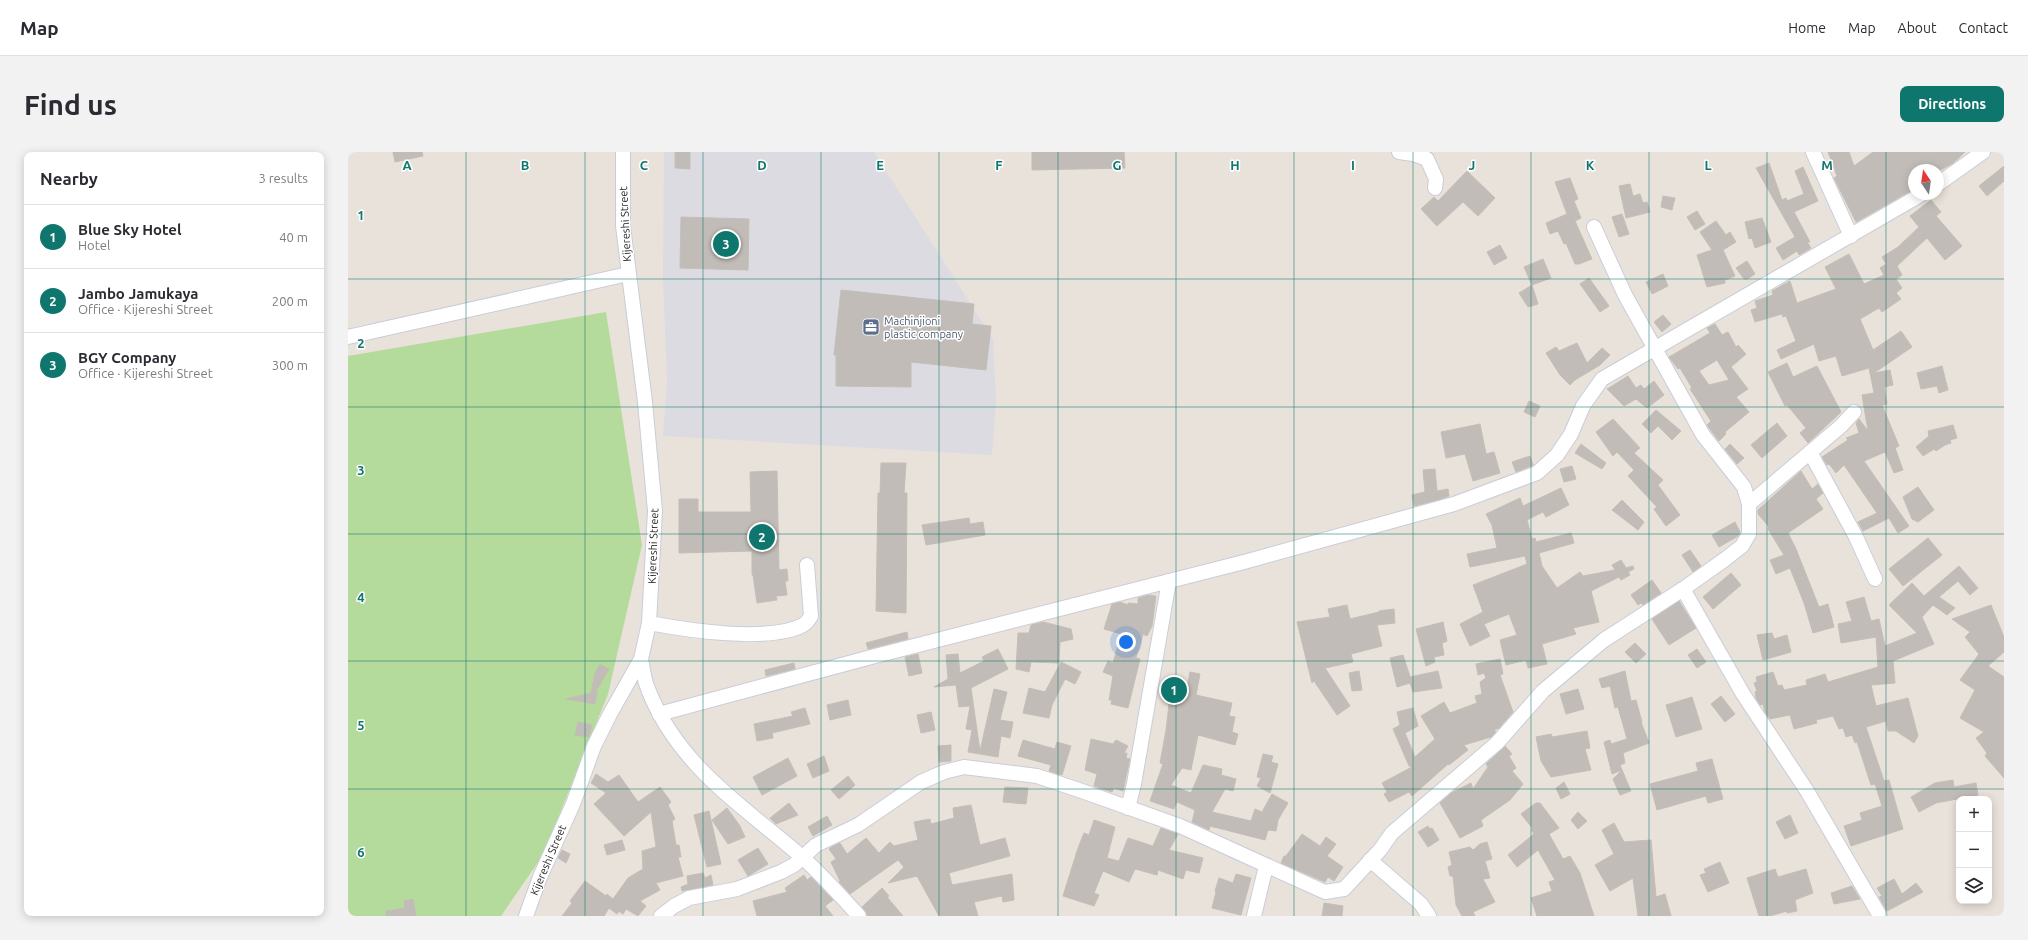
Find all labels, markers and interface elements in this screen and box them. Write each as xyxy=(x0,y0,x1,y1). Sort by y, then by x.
text: Map xyxy=(20,17,59,39)
text: Home xyxy=(1788,20,1826,36)
text: Map xyxy=(1848,20,1876,36)
text: About xyxy=(1898,20,1937,36)
text: Contact xyxy=(1959,20,2008,36)
button: Directions xyxy=(1900,86,2004,122)
text: Find us xyxy=(24,89,117,120)
text: A xyxy=(402,158,412,172)
text: B xyxy=(521,158,530,172)
text: C xyxy=(640,158,649,172)
text: D xyxy=(757,158,767,172)
text: E xyxy=(876,158,884,172)
text: F xyxy=(995,158,1003,172)
text: G xyxy=(1113,158,1122,172)
text: H xyxy=(1230,158,1240,172)
text: I xyxy=(1351,158,1355,172)
text: J xyxy=(1469,158,1475,172)
text: K xyxy=(1586,158,1595,172)
text: L xyxy=(1704,158,1712,172)
text: M xyxy=(1821,158,1833,172)
north arrow xyxy=(1908,164,1944,200)
text: Nearby xyxy=(40,169,98,188)
text: 3 results xyxy=(258,171,308,185)
street label: Kijereshi Street xyxy=(617,185,633,262)
text: 1 xyxy=(357,208,365,222)
text: Blue Sky Hotel xyxy=(78,221,181,238)
pin: 3 xyxy=(713,229,739,259)
text: 1 xyxy=(49,230,57,244)
text: 40 m xyxy=(279,230,308,244)
text: Hotel xyxy=(78,238,110,252)
text: Jambo Jamukaya xyxy=(78,285,198,302)
text: 2 xyxy=(49,294,57,308)
text: 200 m xyxy=(272,294,308,308)
text: Office · Kijereshi Street xyxy=(78,302,213,316)
place label: Machinjioni plastic company xyxy=(884,315,964,340)
office icon: Machinjioni plastic company xyxy=(861,317,881,337)
text: 2 xyxy=(357,336,365,350)
text: BGY Company xyxy=(78,349,176,366)
text: 3 xyxy=(49,358,57,372)
text: 300 m xyxy=(272,358,308,372)
text: Office · Kijereshi Street xyxy=(78,366,213,380)
text: 3 xyxy=(357,463,365,477)
street label: Kijereshi Street xyxy=(646,507,660,584)
pin: 2 xyxy=(749,522,775,552)
text: 4 xyxy=(357,590,365,604)
your location xyxy=(1116,632,1136,652)
pin: 1 xyxy=(1161,675,1187,705)
text: 5 xyxy=(357,718,365,732)
map controls xyxy=(1956,796,1992,904)
button: + xyxy=(1956,796,1992,832)
street label: Kijereshi Street xyxy=(528,822,569,897)
button: − xyxy=(1956,832,1992,868)
text: 6 xyxy=(357,845,365,859)
button: layers xyxy=(1956,868,1992,904)

